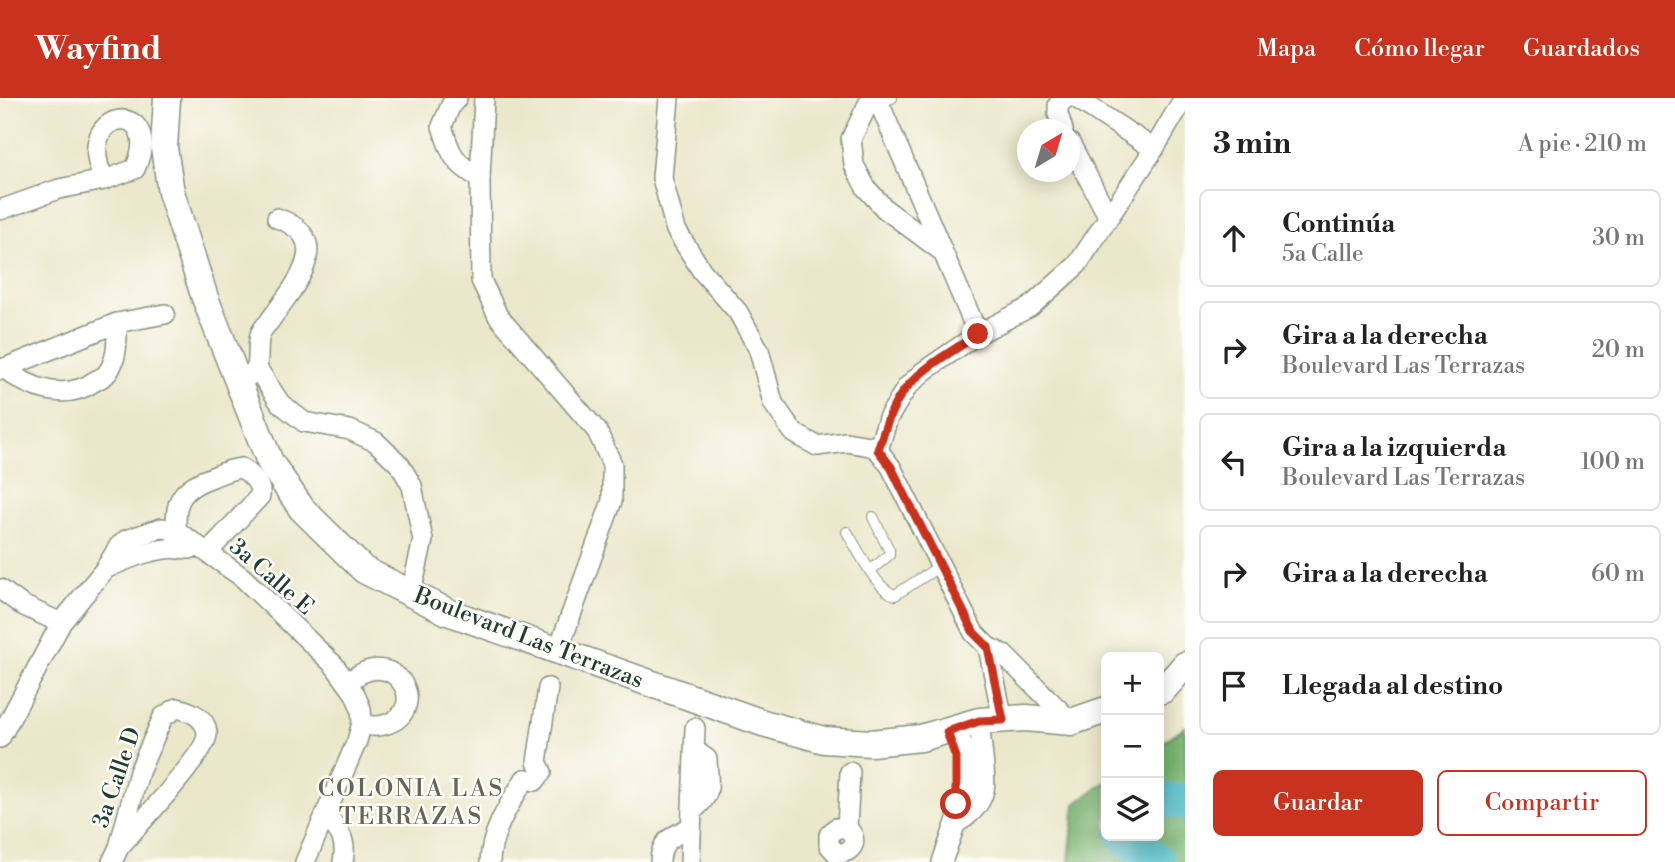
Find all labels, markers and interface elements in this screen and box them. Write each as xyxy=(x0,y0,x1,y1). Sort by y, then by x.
text: Wayfind xyxy=(35,29,162,70)
text: Mapa xyxy=(1257,34,1316,64)
text: Cómo llegar xyxy=(1354,34,1485,64)
text: Guardados xyxy=(1523,34,1640,64)
north arrow xyxy=(1017,119,1080,182)
text: 3 min xyxy=(1213,125,1291,163)
text: A pie · 210 m xyxy=(1518,130,1647,158)
text: Continúa xyxy=(1282,208,1395,240)
icon: ahead xyxy=(1215,219,1253,257)
text: 30 m xyxy=(1592,224,1645,252)
text: 5a Calle xyxy=(1282,240,1364,268)
route end xyxy=(962,318,993,349)
text: Gira a la derecha xyxy=(1282,320,1488,352)
icon: right xyxy=(1215,331,1253,369)
text: 20 m xyxy=(1592,336,1645,364)
text: Boulevard Las Terrazas xyxy=(1282,352,1525,380)
text: Gira a la izquierda xyxy=(1282,432,1506,464)
icon: left xyxy=(1215,443,1253,481)
text: 100 m xyxy=(1580,448,1645,476)
text: Boulevard Las Terrazas xyxy=(1282,464,1525,492)
street label: 3a Calle E xyxy=(224,533,319,621)
icon: right xyxy=(1215,555,1253,593)
text: Gira a la derecha xyxy=(1282,558,1488,590)
text: 60 m xyxy=(1591,560,1645,588)
street label: Boulevard Las Terrazas xyxy=(409,581,647,695)
map controls xyxy=(1101,652,1164,841)
button: + xyxy=(1101,652,1164,715)
icon: arrive xyxy=(1215,667,1253,705)
text: Llegada al destino xyxy=(1282,670,1503,702)
button: − xyxy=(1101,715,1164,778)
street label: 3a Calle D xyxy=(87,723,147,831)
button: Guardar xyxy=(1213,770,1423,836)
button: Compartir xyxy=(1437,770,1647,836)
district label: COLONIA LAS TERRAZAS xyxy=(318,774,504,832)
button: layers xyxy=(1101,778,1164,841)
route start xyxy=(940,788,971,819)

